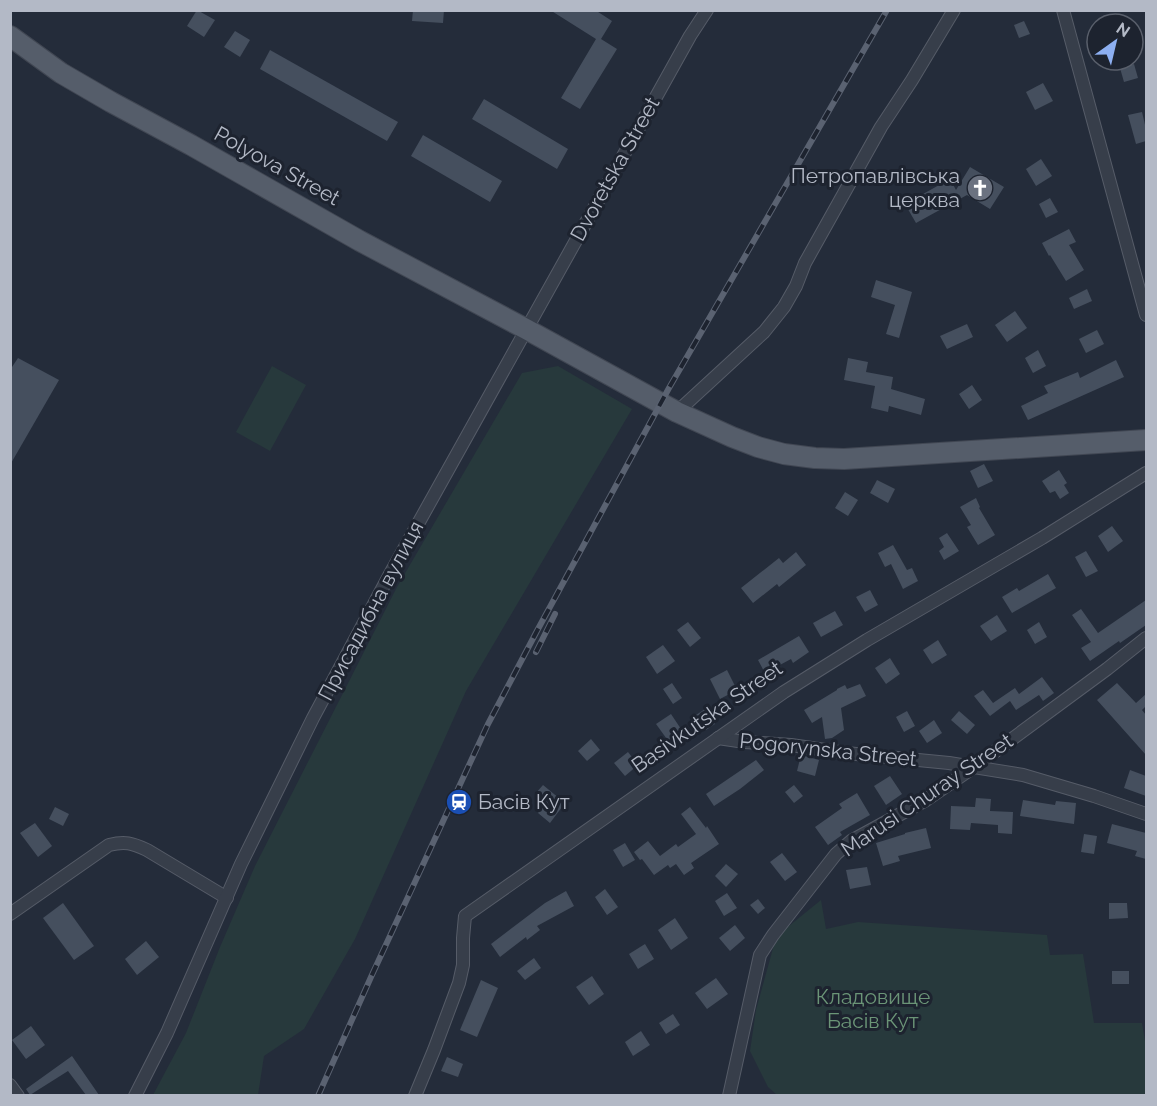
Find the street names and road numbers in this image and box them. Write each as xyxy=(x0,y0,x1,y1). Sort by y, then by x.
street label: Dvoretska Street xyxy=(565,92,664,245)
street label: Polyova Street xyxy=(210,121,344,210)
street label: Присадибна вулиця xyxy=(313,517,429,705)
street label: Basivkutska Street xyxy=(627,655,787,778)
street label: Pogorynska Street xyxy=(738,728,918,771)
street label: Marusi Churay Street xyxy=(836,728,1017,861)

